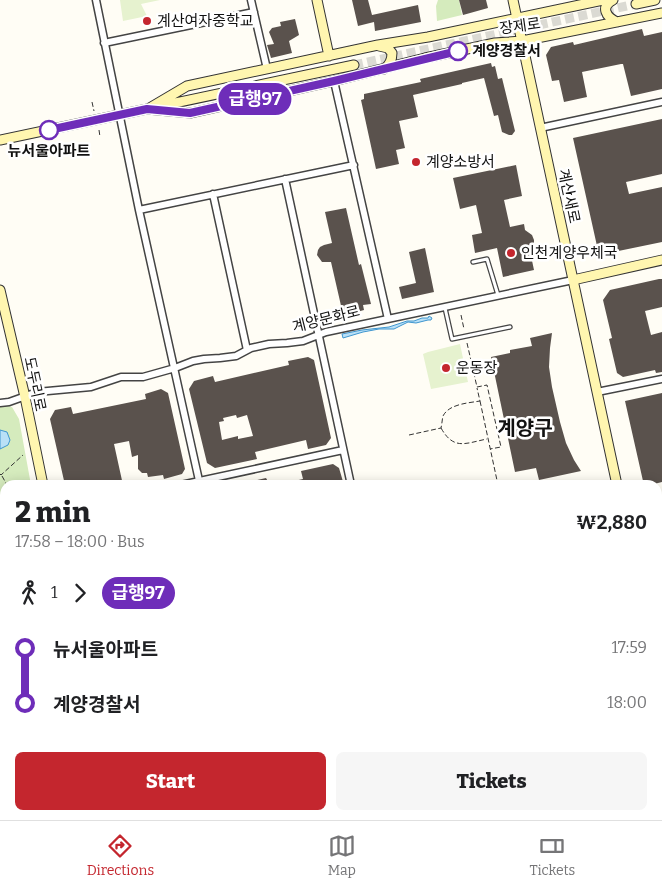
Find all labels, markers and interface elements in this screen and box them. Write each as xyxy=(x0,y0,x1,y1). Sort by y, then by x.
place label: 계산여자중학교 xyxy=(157,12,254,30)
street label: 장제로 xyxy=(498,14,542,38)
marker: 계산여자중학교 xyxy=(141,15,153,27)
marker: 계양경찰서 xyxy=(448,41,468,61)
place label: 계양경찰서 xyxy=(472,42,541,60)
line badge: 급행97 xyxy=(220,83,290,115)
text: 급행97 xyxy=(228,88,282,110)
marker: 뉴서울아파트 xyxy=(39,120,59,140)
place label: 뉴서울아파트 xyxy=(8,142,91,160)
place label: 계양소방서 xyxy=(426,153,495,171)
marker: 계양소방서 xyxy=(410,156,422,168)
street label: 계산새로 xyxy=(554,167,584,225)
place label: 인천계양우체국 xyxy=(521,244,618,262)
marker: 인천계양우체국 xyxy=(505,247,517,259)
street label: 계양문화로 xyxy=(290,302,362,336)
street label: 도두리로 xyxy=(20,355,50,413)
place label: 운동장 xyxy=(456,359,498,377)
marker: 운동장 xyxy=(440,362,452,374)
district label: 계양구 xyxy=(497,416,553,440)
text: 2 min xyxy=(15,496,90,529)
text: ₩2,880 xyxy=(577,511,647,534)
text: 17:58 – 18:00 · Bus xyxy=(15,532,145,551)
icon: walk xyxy=(15,579,43,607)
icon: forward xyxy=(66,579,94,607)
text: 급행97 xyxy=(112,582,165,604)
text: 1 xyxy=(51,583,58,602)
text: 뉴서울아파트 xyxy=(53,638,158,661)
text: 17:59 xyxy=(611,638,647,657)
text: 계양경찰서 xyxy=(53,693,140,716)
text: 18:00 xyxy=(607,693,647,712)
button: Start xyxy=(15,752,326,810)
button: Tickets xyxy=(336,752,647,810)
tab: Directions xyxy=(87,832,154,879)
tab: Map xyxy=(328,832,356,879)
tab: Tickets xyxy=(530,832,575,879)

